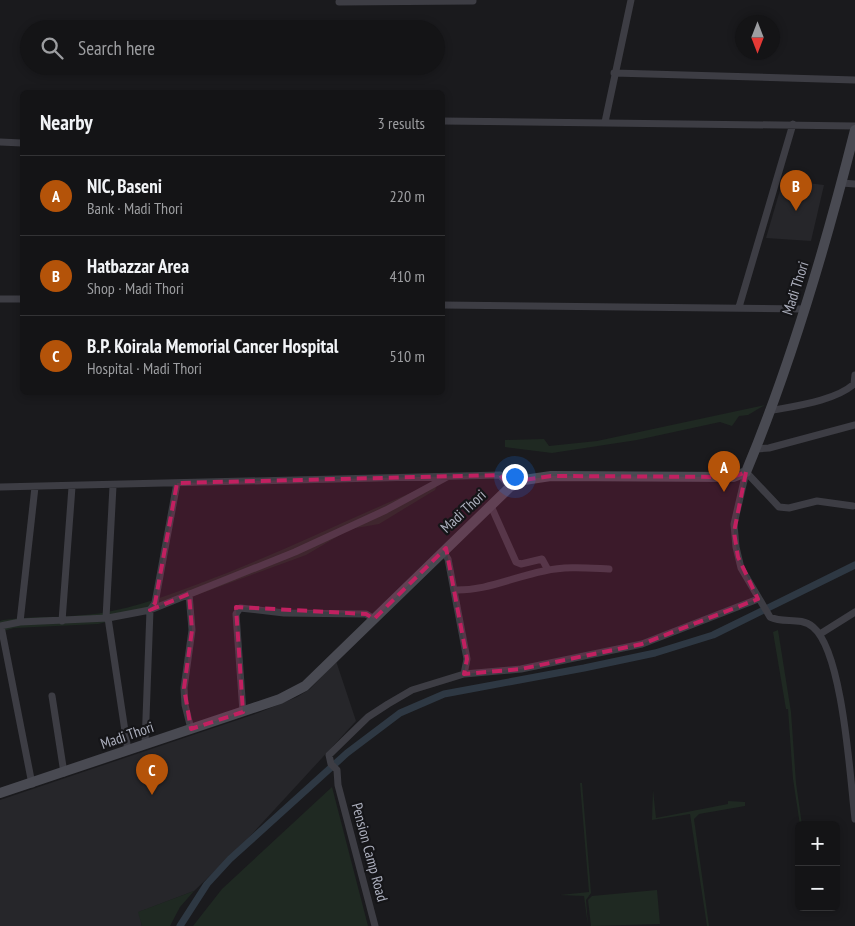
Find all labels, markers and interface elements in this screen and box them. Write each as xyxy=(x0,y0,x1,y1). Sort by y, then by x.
north arrow xyxy=(735,15,780,60)
search box xyxy=(20,20,445,75)
icon: search xyxy=(38,34,66,62)
text: Search here xyxy=(78,36,155,60)
text: Nearby xyxy=(40,109,93,136)
text: 3 results xyxy=(378,113,425,133)
pin: B xyxy=(780,170,812,211)
text: NIC, Baseni xyxy=(87,174,162,198)
text: A xyxy=(52,186,60,206)
text: 220 m xyxy=(390,186,425,206)
text: Bank · Madi Thori xyxy=(87,198,183,218)
text: Hatbazzar Area xyxy=(87,254,189,278)
street label: Madi Thori xyxy=(777,259,813,317)
text: B xyxy=(52,266,60,286)
text: 410 m xyxy=(390,266,425,286)
text: Shop · Madi Thori xyxy=(87,278,184,298)
text: B.P. Koirala Memorial Cancer Hospital xyxy=(87,334,338,358)
text: C xyxy=(52,346,60,366)
text: 510 m xyxy=(390,346,425,366)
text: Hospital · Madi Thori xyxy=(87,358,202,378)
pin: A xyxy=(708,451,740,492)
your location xyxy=(502,464,528,490)
street label: Madi Thori xyxy=(436,485,490,537)
street label: Madi Thori xyxy=(98,717,156,753)
pin: C xyxy=(136,754,168,795)
street label: Pension Camp Road xyxy=(348,801,392,903)
map controls xyxy=(795,821,840,911)
button: + xyxy=(795,821,840,866)
button: − xyxy=(795,866,840,911)

